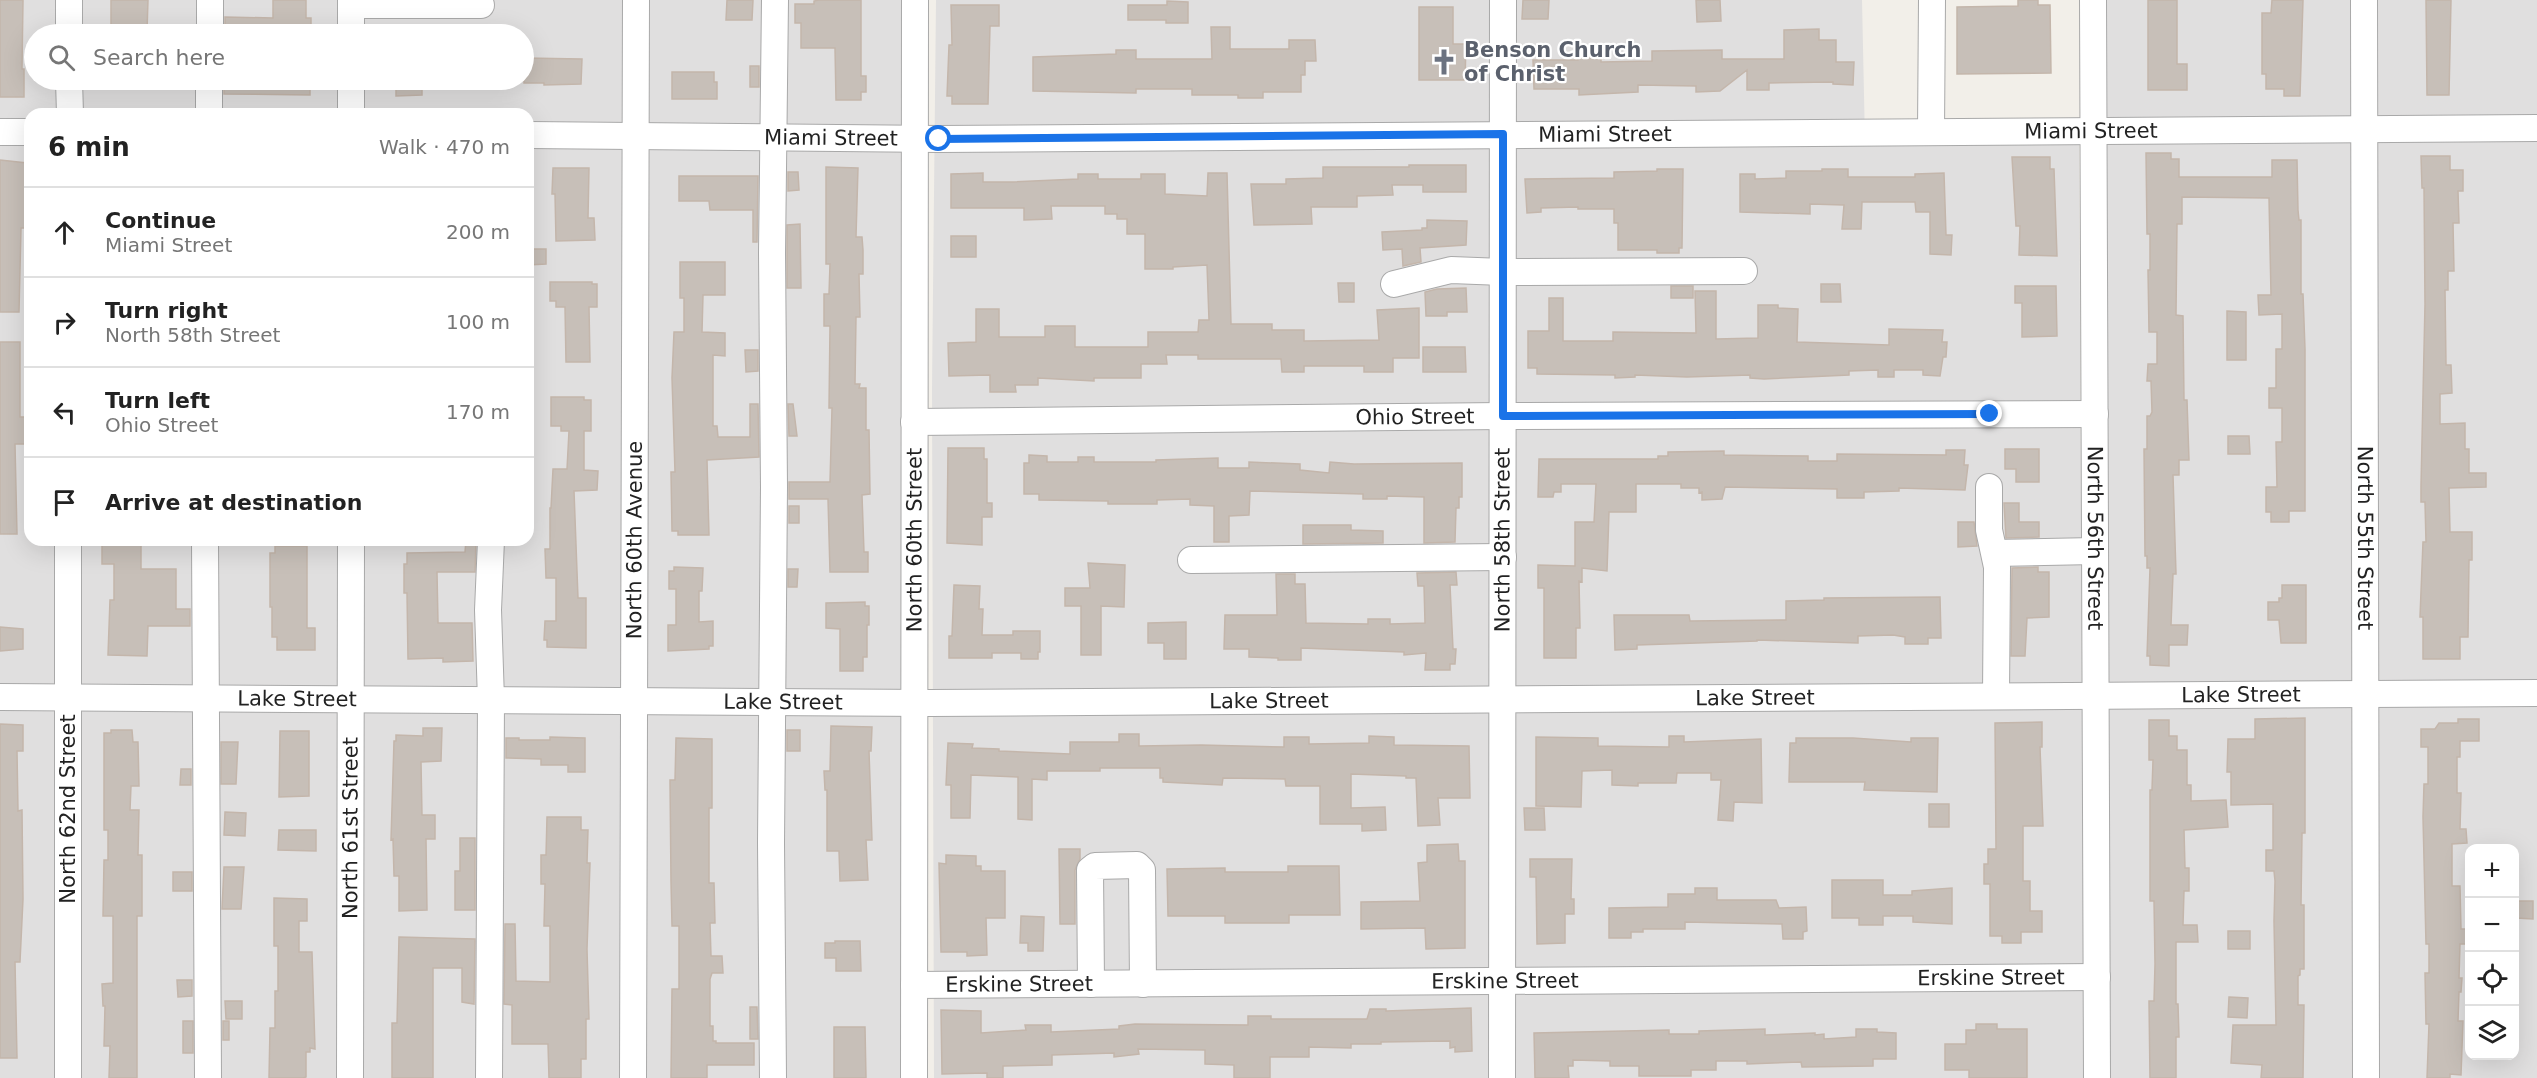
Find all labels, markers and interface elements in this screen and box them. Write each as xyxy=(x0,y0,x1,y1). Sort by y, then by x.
search box xyxy=(24,24,534,90)
place label: Benson Church of Christ xyxy=(1464,38,1641,86)
icon: search xyxy=(45,41,78,74)
text: Search here xyxy=(93,45,225,70)
church icon: Benson Church of Christ xyxy=(1429,47,1459,77)
street label: Miami Street xyxy=(2024,119,2158,144)
street label: Miami Street xyxy=(1538,122,1672,147)
street label: Miami Street xyxy=(764,125,898,151)
route start xyxy=(925,125,951,151)
text: 6 min xyxy=(48,132,130,162)
text: Walk · 470 m xyxy=(379,135,510,159)
text: Continue xyxy=(105,208,216,233)
icon: ahead xyxy=(48,216,81,249)
text: 200 m xyxy=(446,220,510,244)
text: Miami Street xyxy=(105,233,232,257)
text: Turn right xyxy=(105,298,228,323)
icon: right xyxy=(48,306,81,339)
text: 100 m xyxy=(446,310,510,334)
text: North 58th Street xyxy=(105,323,280,347)
text: Turn left xyxy=(105,388,210,413)
icon: left xyxy=(48,396,81,429)
text: 170 m xyxy=(446,400,510,424)
route end xyxy=(1976,400,2002,426)
street label: Ohio Street xyxy=(1355,404,1475,430)
text: Ohio Street xyxy=(105,413,218,437)
street label: North 60th Avenue xyxy=(622,441,647,639)
street label: North 56th Street xyxy=(2083,446,2107,630)
street label: North 55th Street xyxy=(2353,446,2377,630)
street label: North 60th Street xyxy=(902,448,927,632)
street label: North 58th Street xyxy=(1490,448,1515,632)
icon: arrive xyxy=(48,486,81,519)
text: Arrive at destination xyxy=(105,490,362,515)
street label: Lake Street xyxy=(2181,682,2301,707)
street label: Lake Street xyxy=(1695,685,1815,710)
street label: Lake Street xyxy=(237,687,357,711)
street label: Lake Street xyxy=(1209,689,1329,713)
street label: Lake Street xyxy=(723,690,843,714)
street label: North 62nd Street xyxy=(56,714,80,904)
street label: North 61st Street xyxy=(338,737,363,919)
map controls xyxy=(2465,844,2519,1060)
button: + xyxy=(2465,844,2519,898)
button: − xyxy=(2465,898,2519,952)
button: locate xyxy=(2465,952,2519,1006)
street label: Erskine Street xyxy=(1917,965,2065,990)
street label: Erskine Street xyxy=(1431,969,1579,994)
street label: Erskine Street xyxy=(945,972,1093,997)
button: layers xyxy=(2465,1006,2519,1060)

